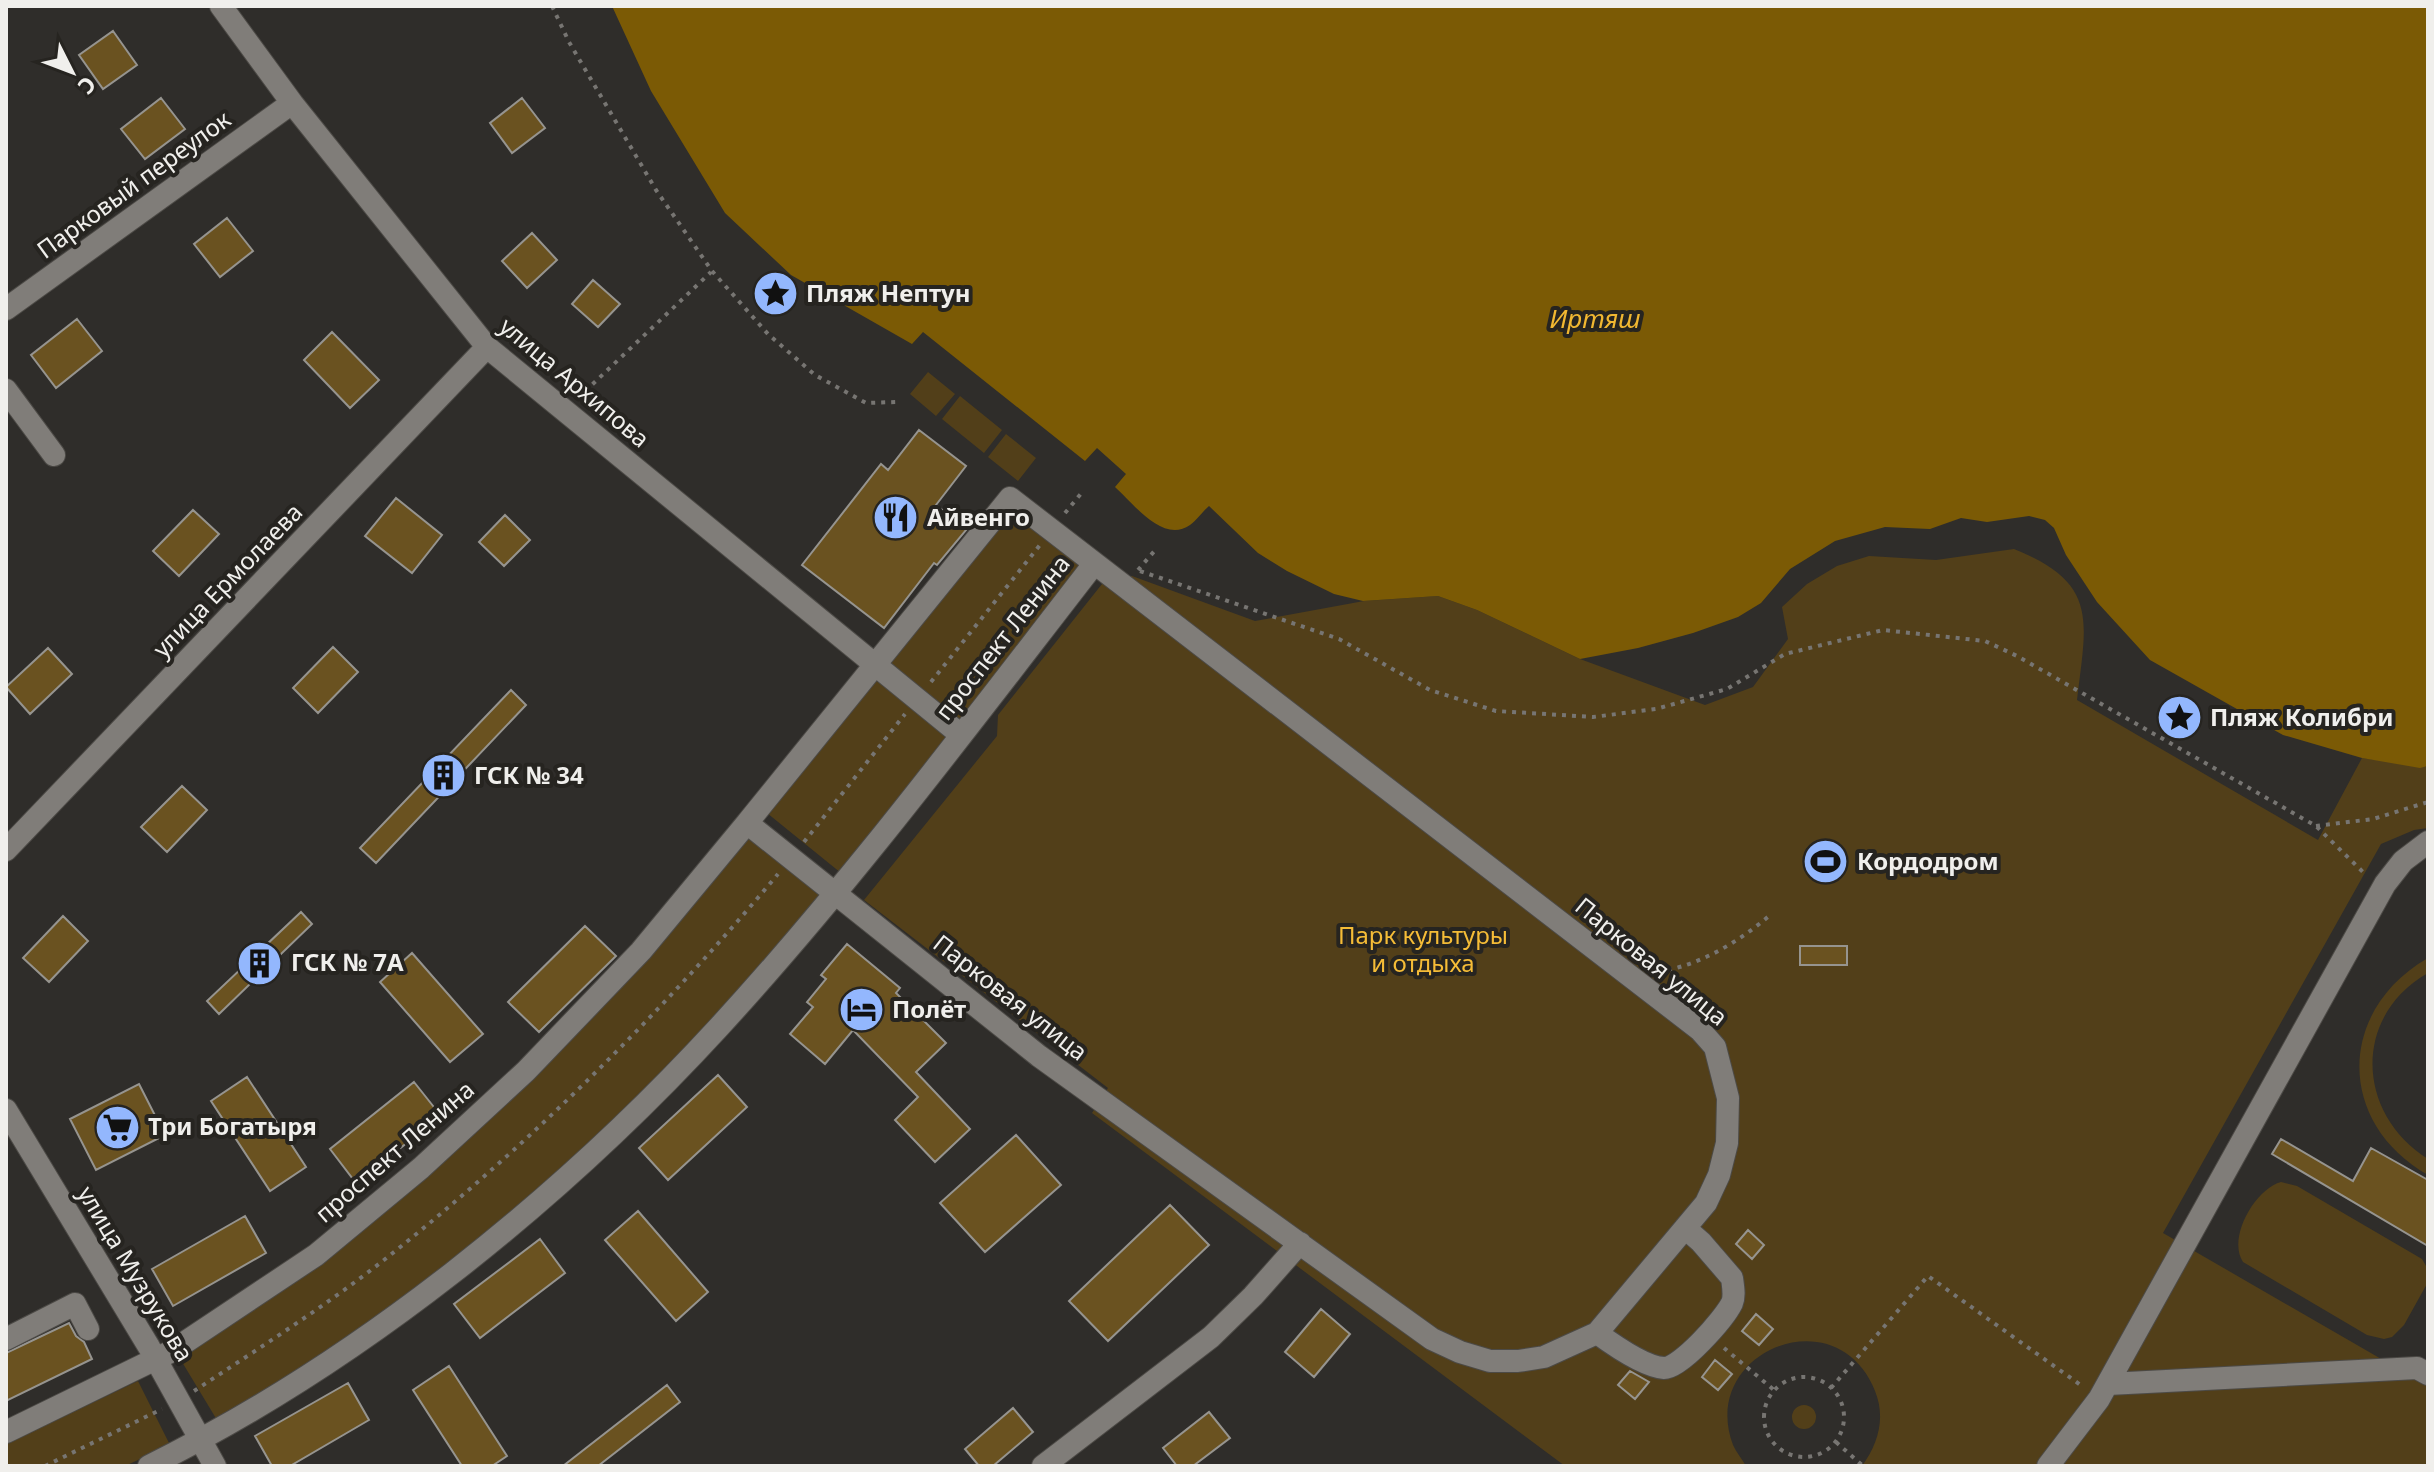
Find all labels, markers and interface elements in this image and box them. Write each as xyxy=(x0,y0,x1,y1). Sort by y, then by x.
north arrow xyxy=(32,32,112,112)
text: С xyxy=(72,71,104,101)
street label: Парковый переулок xyxy=(30,102,237,265)
place icon: Пляж Нептун xyxy=(751,270,799,318)
place label: Пляж Нептун xyxy=(806,276,970,309)
water label: Иртяш xyxy=(1549,300,1641,336)
street label: улица Архипова xyxy=(493,309,657,454)
restaurant icon: Айвенго xyxy=(872,494,920,542)
street label: улица Ермолаева xyxy=(145,496,309,664)
place label: Айвенго xyxy=(927,500,1030,533)
street label: проспект Ленина xyxy=(927,548,1077,726)
place icon: Пляж Колибри xyxy=(2155,694,2203,742)
place label: Пляж Колибри xyxy=(2210,700,2393,733)
building icon: ГСК № 34 xyxy=(419,752,467,800)
place label: ГСК № 34 xyxy=(474,758,584,791)
sports icon: Кордодром xyxy=(1802,838,1850,886)
place label: Кордодром xyxy=(1857,844,1999,877)
street label: Парковая улица xyxy=(1569,889,1735,1033)
park label: Парк культуры и отдыха xyxy=(1338,918,1508,979)
street label: Парковая улица xyxy=(927,926,1095,1067)
building icon: ГСК № 7А xyxy=(236,939,284,987)
place label: ГСК № 7А xyxy=(291,945,404,978)
hotel icon: Полёт xyxy=(837,986,885,1034)
place label: Полёт xyxy=(892,992,966,1025)
street label: проспект Ленина xyxy=(307,1073,481,1229)
supermarket icon: Три Богатыря xyxy=(93,1103,141,1151)
place label: Три Богатыря xyxy=(148,1109,317,1142)
street label: улица Музрукова xyxy=(71,1179,202,1367)

